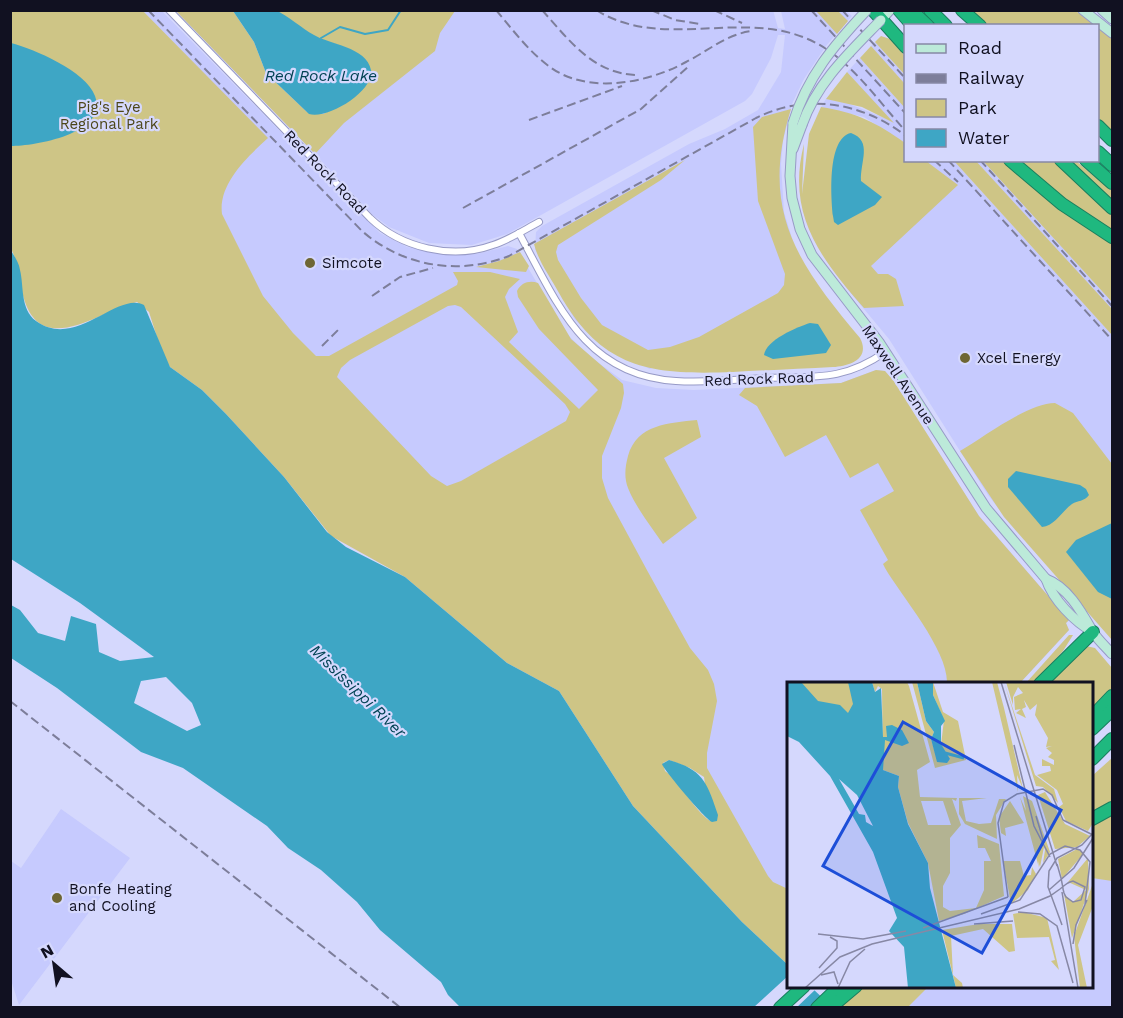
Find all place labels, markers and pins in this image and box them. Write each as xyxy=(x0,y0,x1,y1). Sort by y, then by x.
place label: Simcote xyxy=(322,254,382,272)
marker: Simcote xyxy=(303,256,317,270)
place label: Xcel Energy xyxy=(977,349,1061,367)
marker: Xcel Energy xyxy=(958,351,972,365)
place label: Bonfe Heating and Cooling xyxy=(69,880,172,915)
marker: Bonfe Heating and Cooling xyxy=(50,891,64,905)

